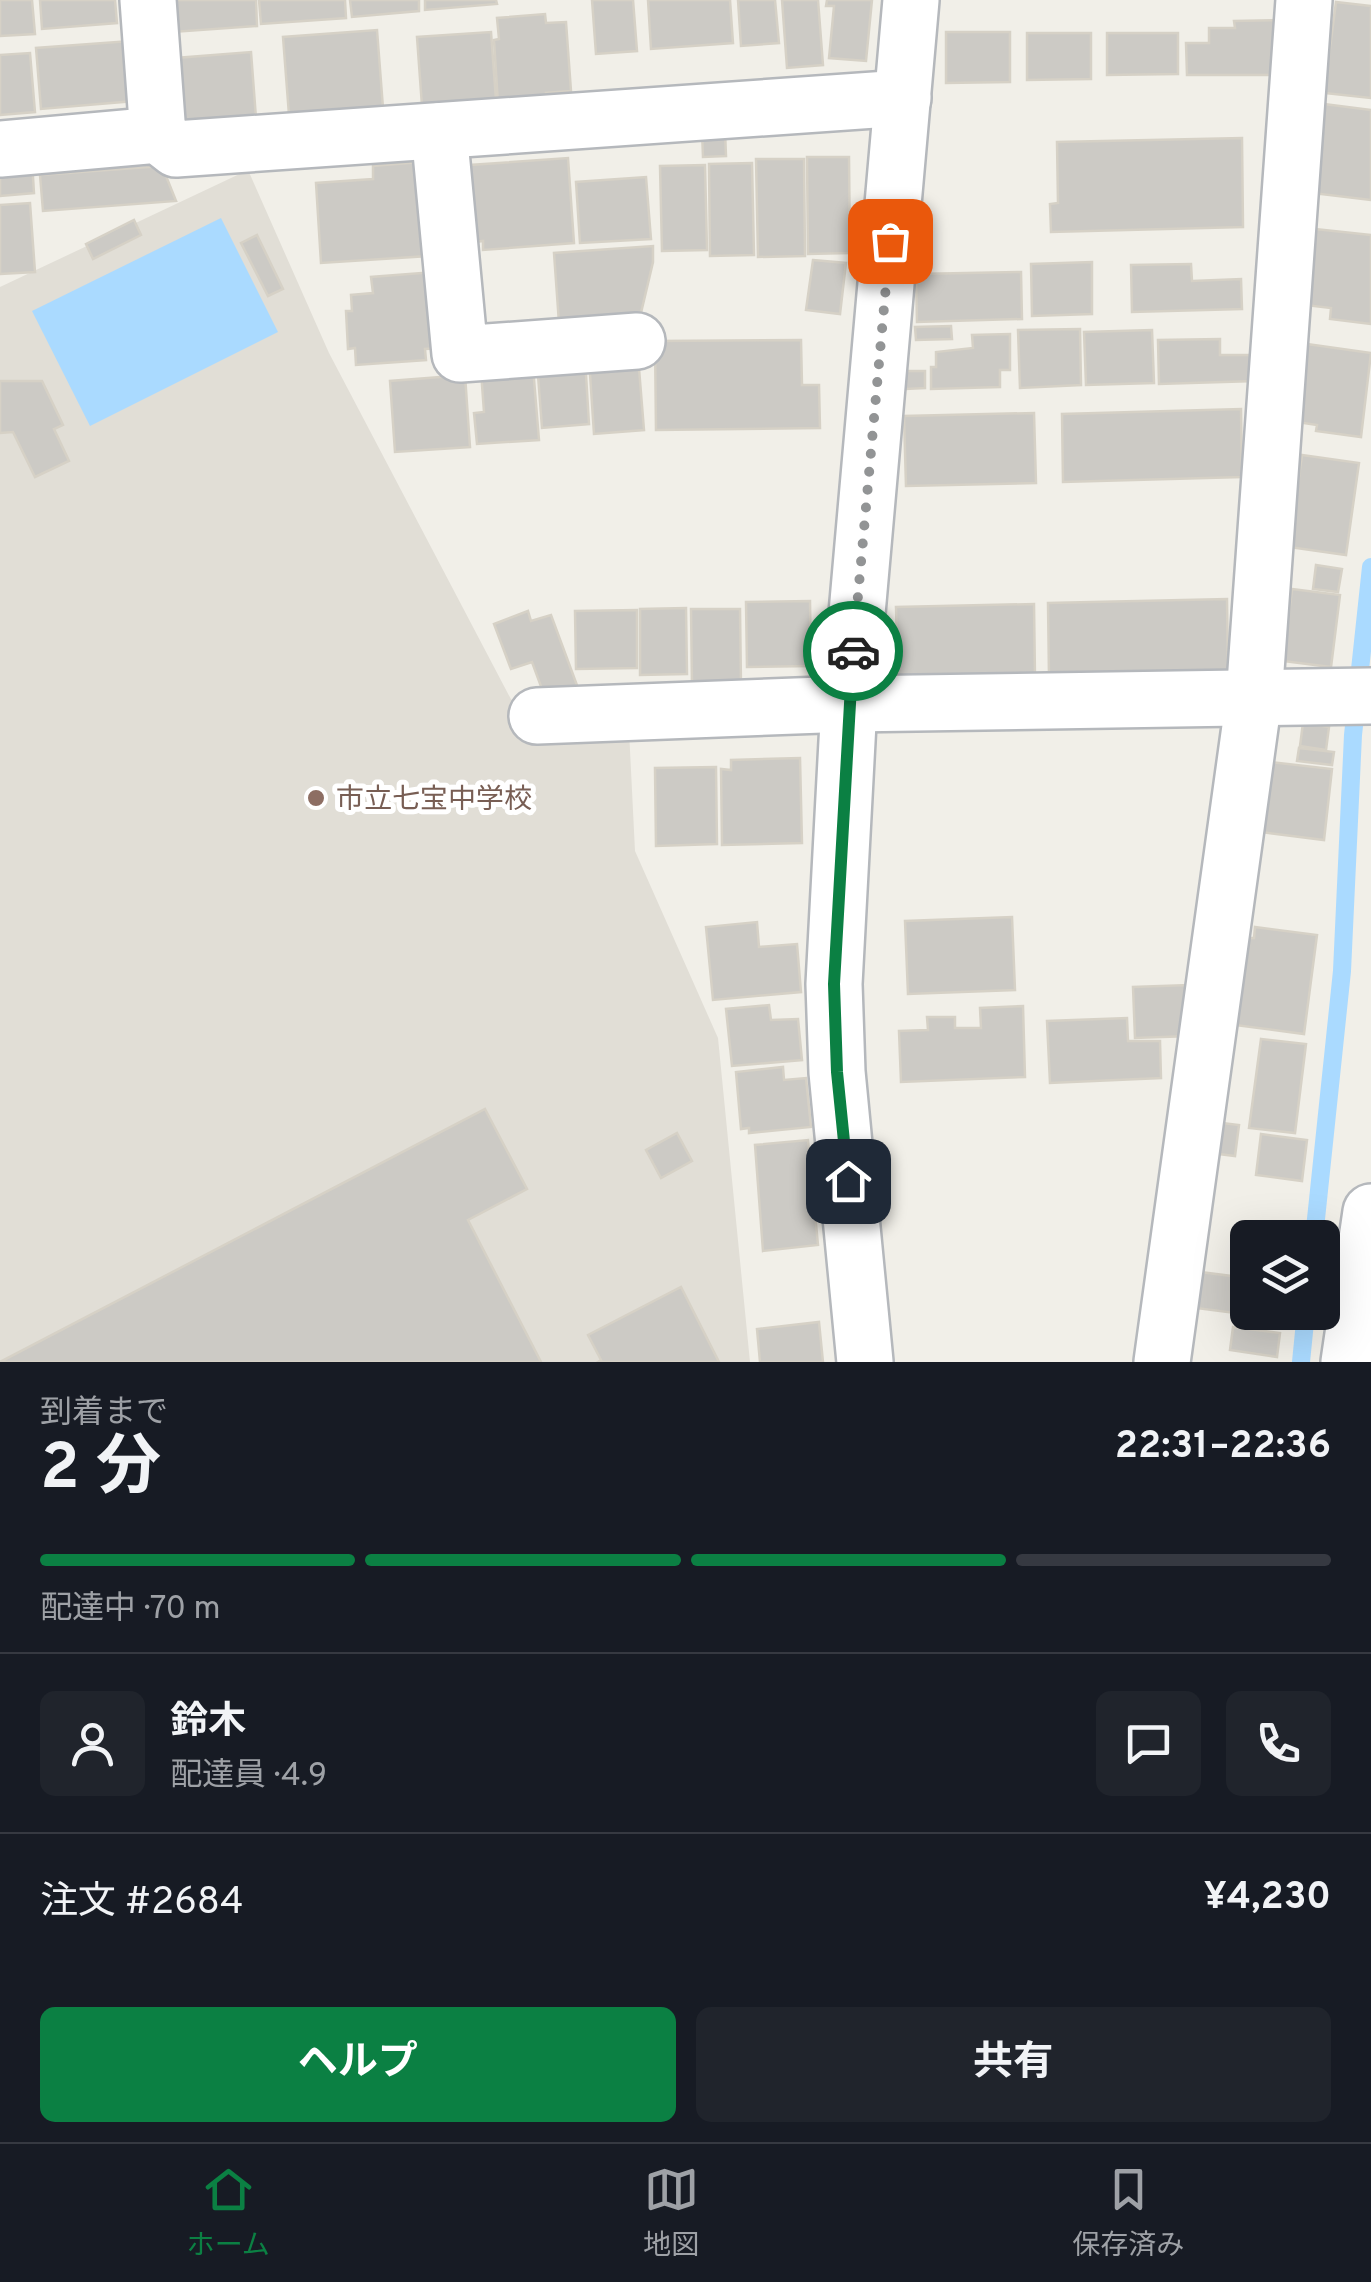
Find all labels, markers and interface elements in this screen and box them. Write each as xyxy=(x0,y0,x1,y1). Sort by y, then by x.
pin xyxy=(848,199,933,284)
icon: bag xyxy=(863,214,918,269)
courier xyxy=(803,601,903,701)
icon: car xyxy=(826,624,881,679)
place label: 市立七宝中学校 xyxy=(336,783,532,819)
marker: 市立七宝中学校 xyxy=(305,787,327,809)
pin xyxy=(806,1139,891,1224)
icon: home xyxy=(821,1154,876,1209)
map controls xyxy=(1230,1220,1340,1330)
button: layers xyxy=(1230,1220,1340,1330)
text: 到着まで xyxy=(40,1394,168,1434)
text: 22:31–22:36 xyxy=(1115,1423,1331,1472)
text: 2 分 xyxy=(40,1430,161,1512)
text: 配達中 · 70 m xyxy=(40,1590,221,1630)
button: person xyxy=(40,1691,145,1796)
button: chat xyxy=(1096,1691,1201,1796)
button: phone xyxy=(1226,1691,1331,1796)
text: 鈴木 xyxy=(170,1699,246,1748)
text: 配達員 · 4.9 xyxy=(170,1757,327,1797)
text: ¥4,230 xyxy=(1204,1874,1331,1923)
text: 注文 #2684 xyxy=(40,1879,244,1928)
button: ヘルプ xyxy=(40,2007,676,2122)
button: 共有 xyxy=(696,2007,1331,2122)
tab: ホーム xyxy=(187,2162,270,2265)
tab: 地図 xyxy=(643,2162,699,2265)
tab: 保存済み xyxy=(1072,2162,1184,2265)

